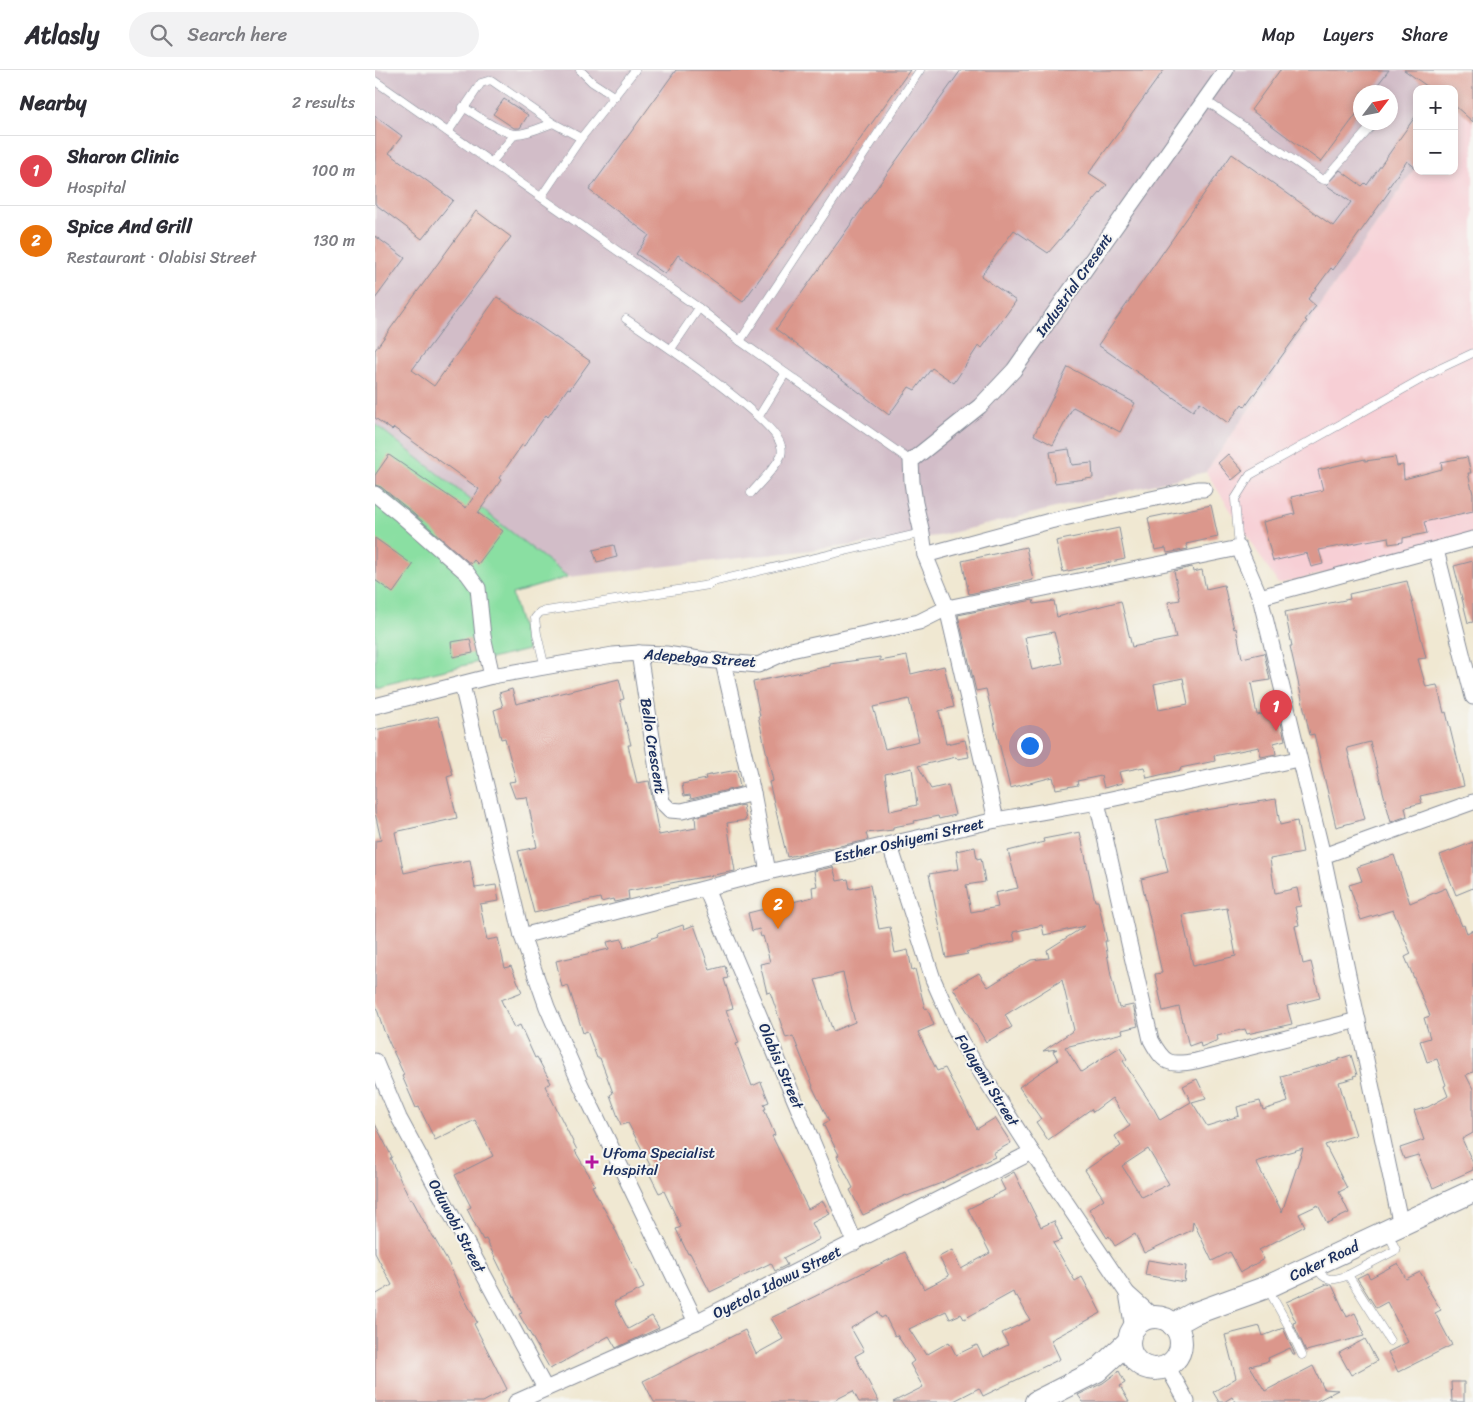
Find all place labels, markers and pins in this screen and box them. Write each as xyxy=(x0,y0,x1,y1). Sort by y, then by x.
pin: 1 xyxy=(1260,690,1292,731)
pin: 2 xyxy=(762,888,794,929)
place label: Ufoma Specialist Hospital xyxy=(603,1140,715,1183)
marker: Ufoma Specialist Hospital xyxy=(585,1155,599,1169)

